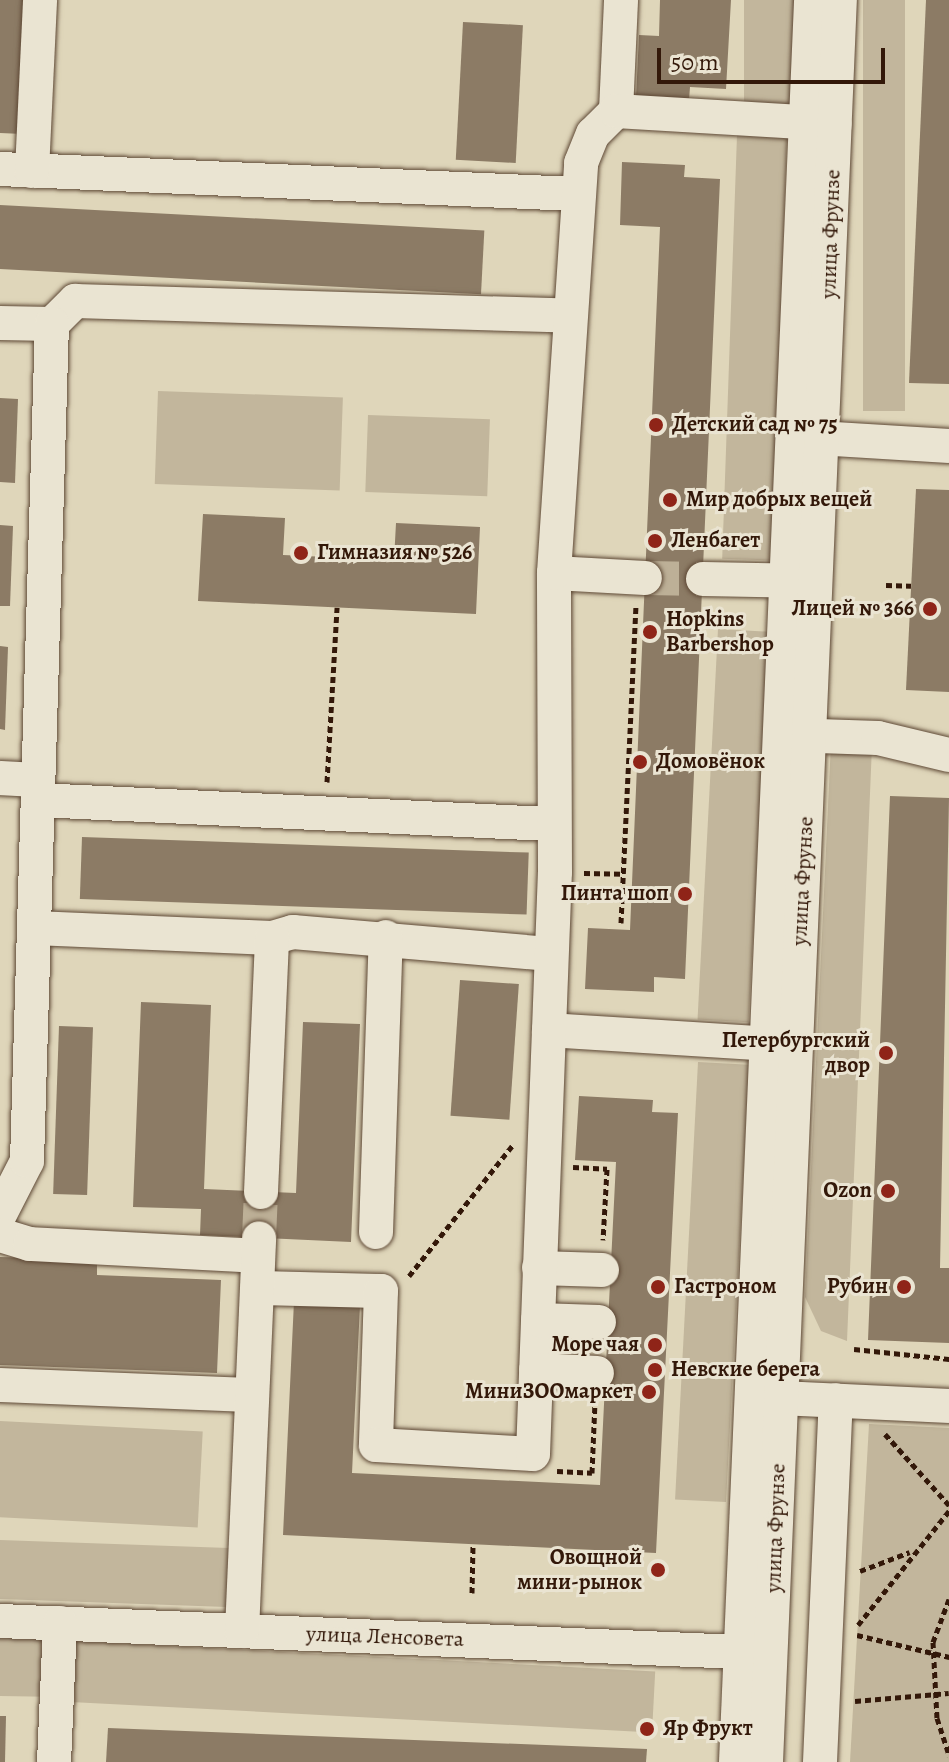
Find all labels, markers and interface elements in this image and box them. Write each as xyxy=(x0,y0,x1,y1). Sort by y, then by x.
scale bar xyxy=(661,32,889,82)
text: 50 m xyxy=(671,46,719,78)
street label: улица Фрунзе xyxy=(816,169,846,299)
place label: Детский сад № 75 xyxy=(672,412,838,438)
marker: Детский сад № 75 xyxy=(647,416,665,434)
place label: Мир добрых вещей xyxy=(686,487,872,513)
marker: Мир добрых вещей xyxy=(661,491,679,509)
place label: Ленбагет xyxy=(671,528,760,554)
marker: Ленбагет xyxy=(646,532,664,550)
place label: Гимназия № 526 xyxy=(317,540,472,566)
marker: Гимназия № 526 xyxy=(292,544,310,562)
place label: Лицей № 366 xyxy=(791,596,914,622)
marker: Лицей № 366 xyxy=(921,600,939,618)
place label: Hopkins Barbershop xyxy=(666,606,774,658)
marker: Hopkins Barbershop xyxy=(641,623,659,641)
place label: Домовёнок xyxy=(656,749,765,775)
marker: Домовёнок xyxy=(631,753,649,771)
street label: улица Фрунзе xyxy=(786,816,820,946)
place label: Пинта шоп xyxy=(561,881,669,907)
marker: Пинта шоп xyxy=(676,885,694,903)
place label: Петербургский двор xyxy=(722,1027,870,1078)
marker: Петербургский двор xyxy=(877,1044,895,1062)
place label: Ozon xyxy=(823,1178,872,1204)
marker: Ozon xyxy=(879,1182,897,1200)
place label: Гастроном xyxy=(674,1274,777,1300)
place label: Рубин xyxy=(827,1274,888,1300)
marker: Гастроном xyxy=(649,1278,667,1296)
marker: Рубин xyxy=(895,1278,913,1296)
place label: Море чая xyxy=(551,1332,639,1358)
marker: Море чая xyxy=(646,1336,664,1354)
place label: Невские берега xyxy=(671,1357,820,1383)
marker: Невские берега xyxy=(646,1361,664,1379)
place label: МиниЗООмаркет xyxy=(465,1379,633,1405)
marker: МиниЗООмаркет xyxy=(640,1383,658,1401)
street label: улица Фрунзе xyxy=(761,1463,791,1593)
place label: Овощной мини-рынок xyxy=(517,1544,642,1596)
marker: Овощной мини-рынок xyxy=(649,1561,667,1579)
street label: улица Ленсовета xyxy=(306,1621,464,1653)
place label: Яр Фрукт xyxy=(663,1716,753,1742)
marker: Яр Фрукт xyxy=(638,1720,656,1738)

